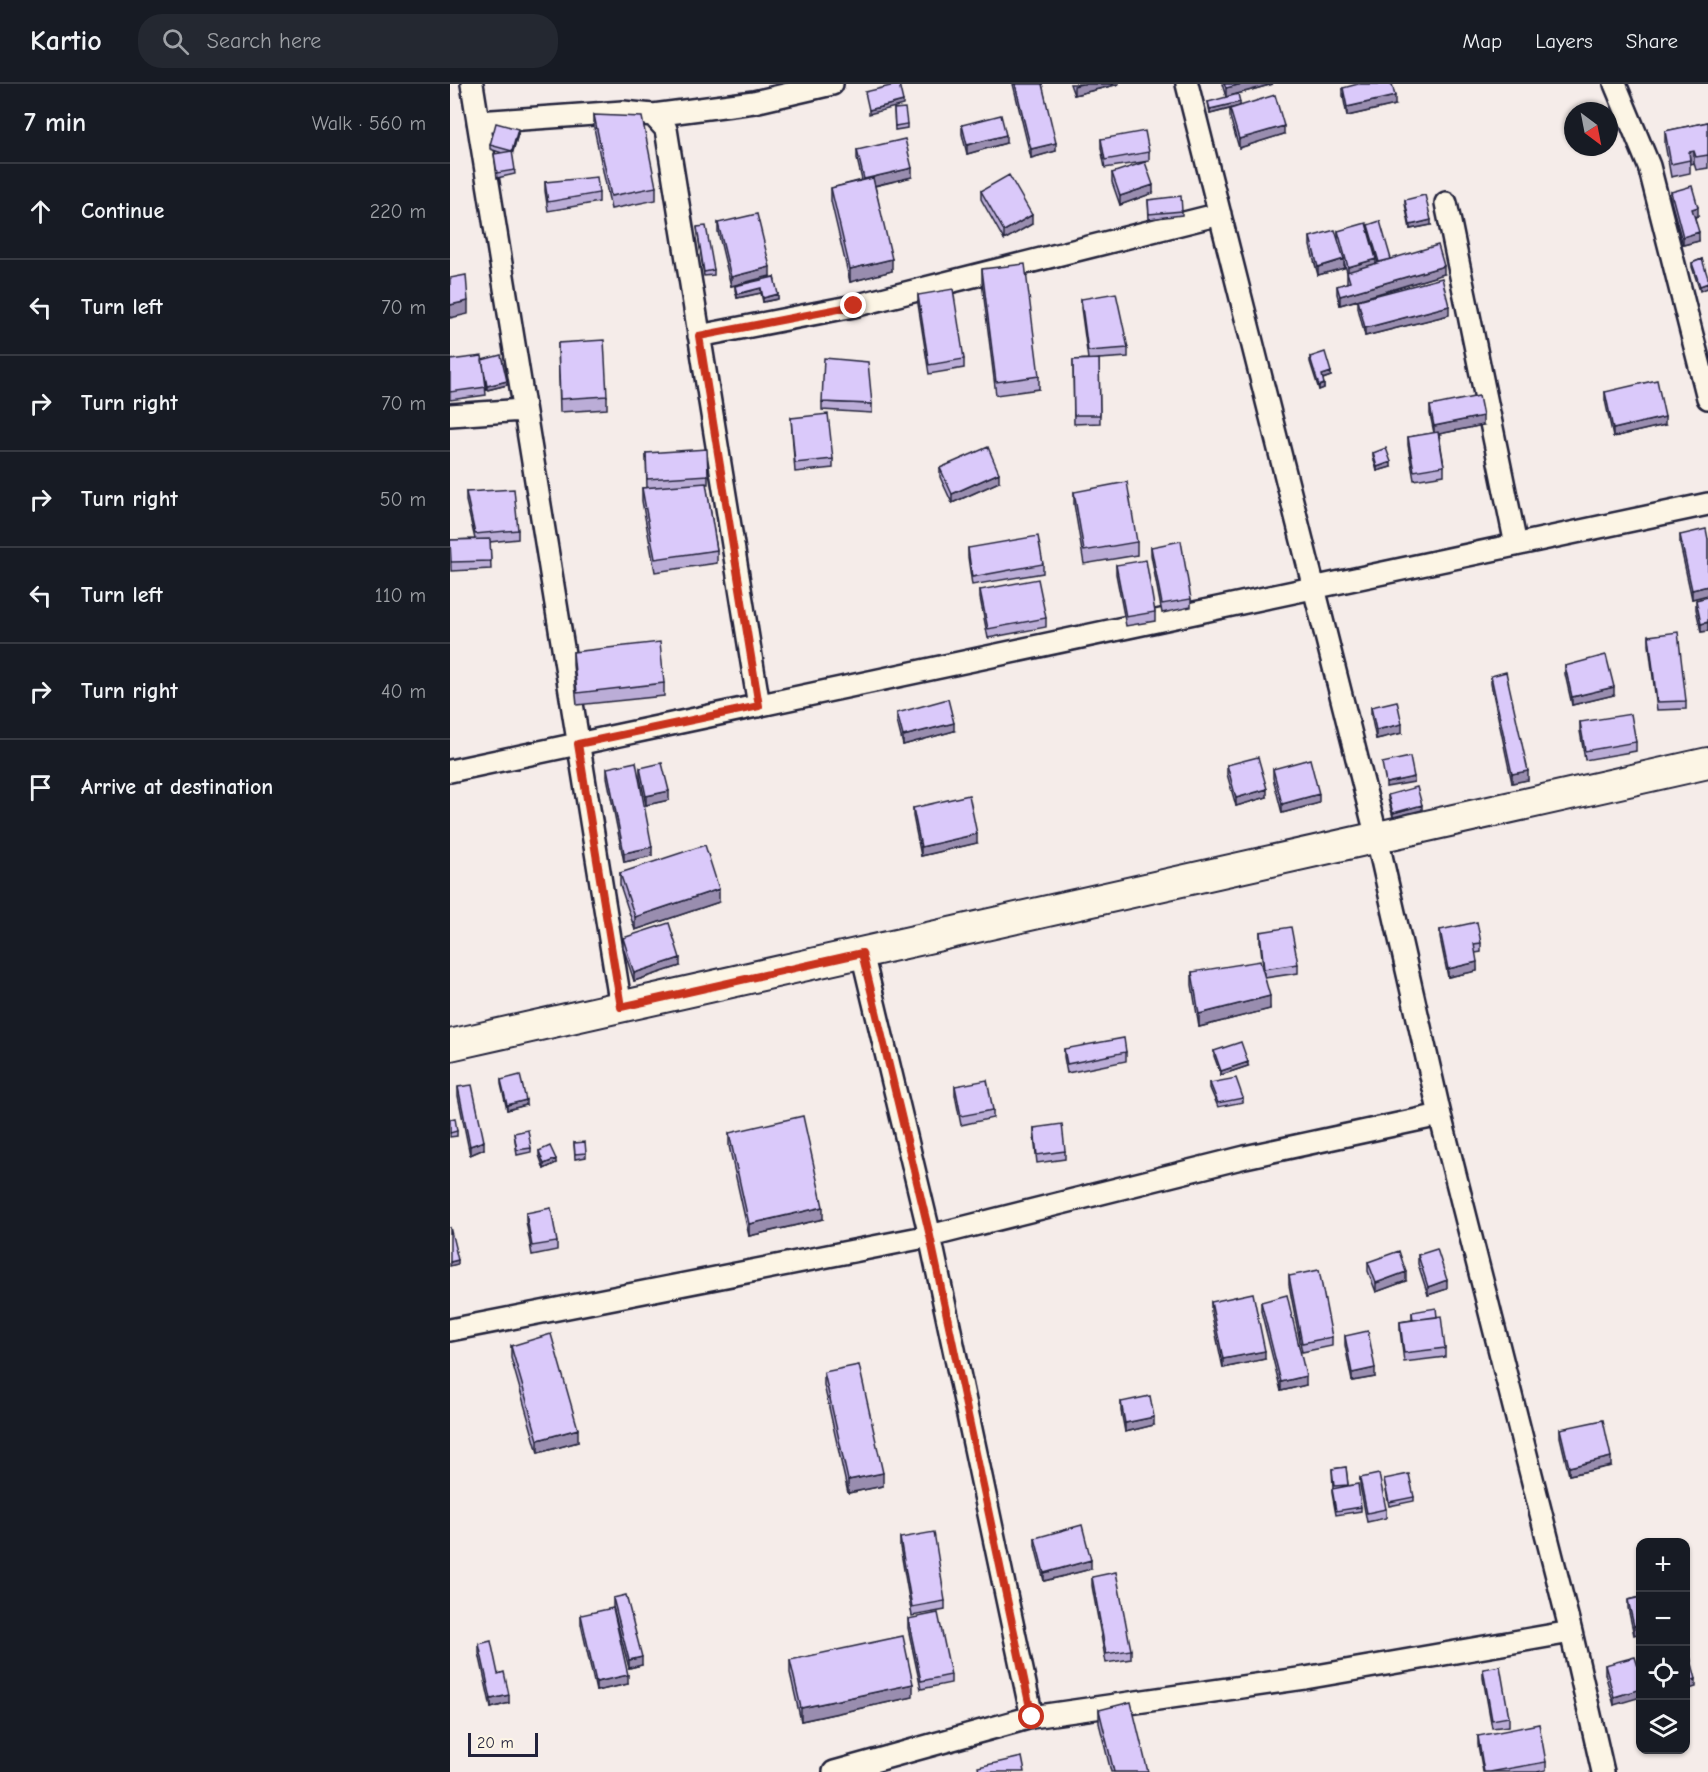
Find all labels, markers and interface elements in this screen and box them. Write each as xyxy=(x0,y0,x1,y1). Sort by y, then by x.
search box xyxy=(138,14,558,68)
text: Kartio xyxy=(30,25,102,57)
icon: search xyxy=(159,25,192,58)
text: Search here xyxy=(207,28,321,54)
text: Map xyxy=(1463,29,1502,53)
text: Layers xyxy=(1535,29,1593,53)
text: Share xyxy=(1626,29,1678,53)
north arrow xyxy=(1564,102,1618,156)
text: 7 min xyxy=(24,108,86,138)
text: Walk · 560 m xyxy=(312,112,426,135)
icon: ahead xyxy=(24,195,57,228)
text: Continue xyxy=(81,198,164,224)
text: 220 m xyxy=(370,200,426,223)
icon: left xyxy=(24,291,57,324)
route end xyxy=(840,292,866,318)
text: Turn left xyxy=(81,294,163,320)
text: 70 m xyxy=(381,296,426,319)
icon: right xyxy=(24,387,57,420)
text: Turn right xyxy=(81,390,178,416)
text: 70 m xyxy=(381,392,426,415)
icon: right xyxy=(24,483,57,516)
text: Turn right xyxy=(81,486,178,512)
text: 50 m xyxy=(380,488,426,511)
icon: left xyxy=(24,579,57,612)
text: Turn left xyxy=(81,582,163,608)
text: 110 m xyxy=(375,584,426,607)
icon: right xyxy=(24,675,57,708)
text: Turn right xyxy=(81,678,178,704)
text: 40 m xyxy=(381,680,426,703)
icon: arrive xyxy=(24,771,57,804)
text: Arrive at destination xyxy=(81,774,273,800)
map controls xyxy=(1636,1538,1690,1754)
button: + xyxy=(1636,1538,1690,1592)
button: − xyxy=(1636,1592,1690,1646)
button: locate xyxy=(1636,1646,1690,1700)
button: layers xyxy=(1636,1700,1690,1754)
route start xyxy=(1018,1703,1044,1729)
scale bar xyxy=(468,1730,538,1758)
text: 20 m xyxy=(477,1734,514,1752)

